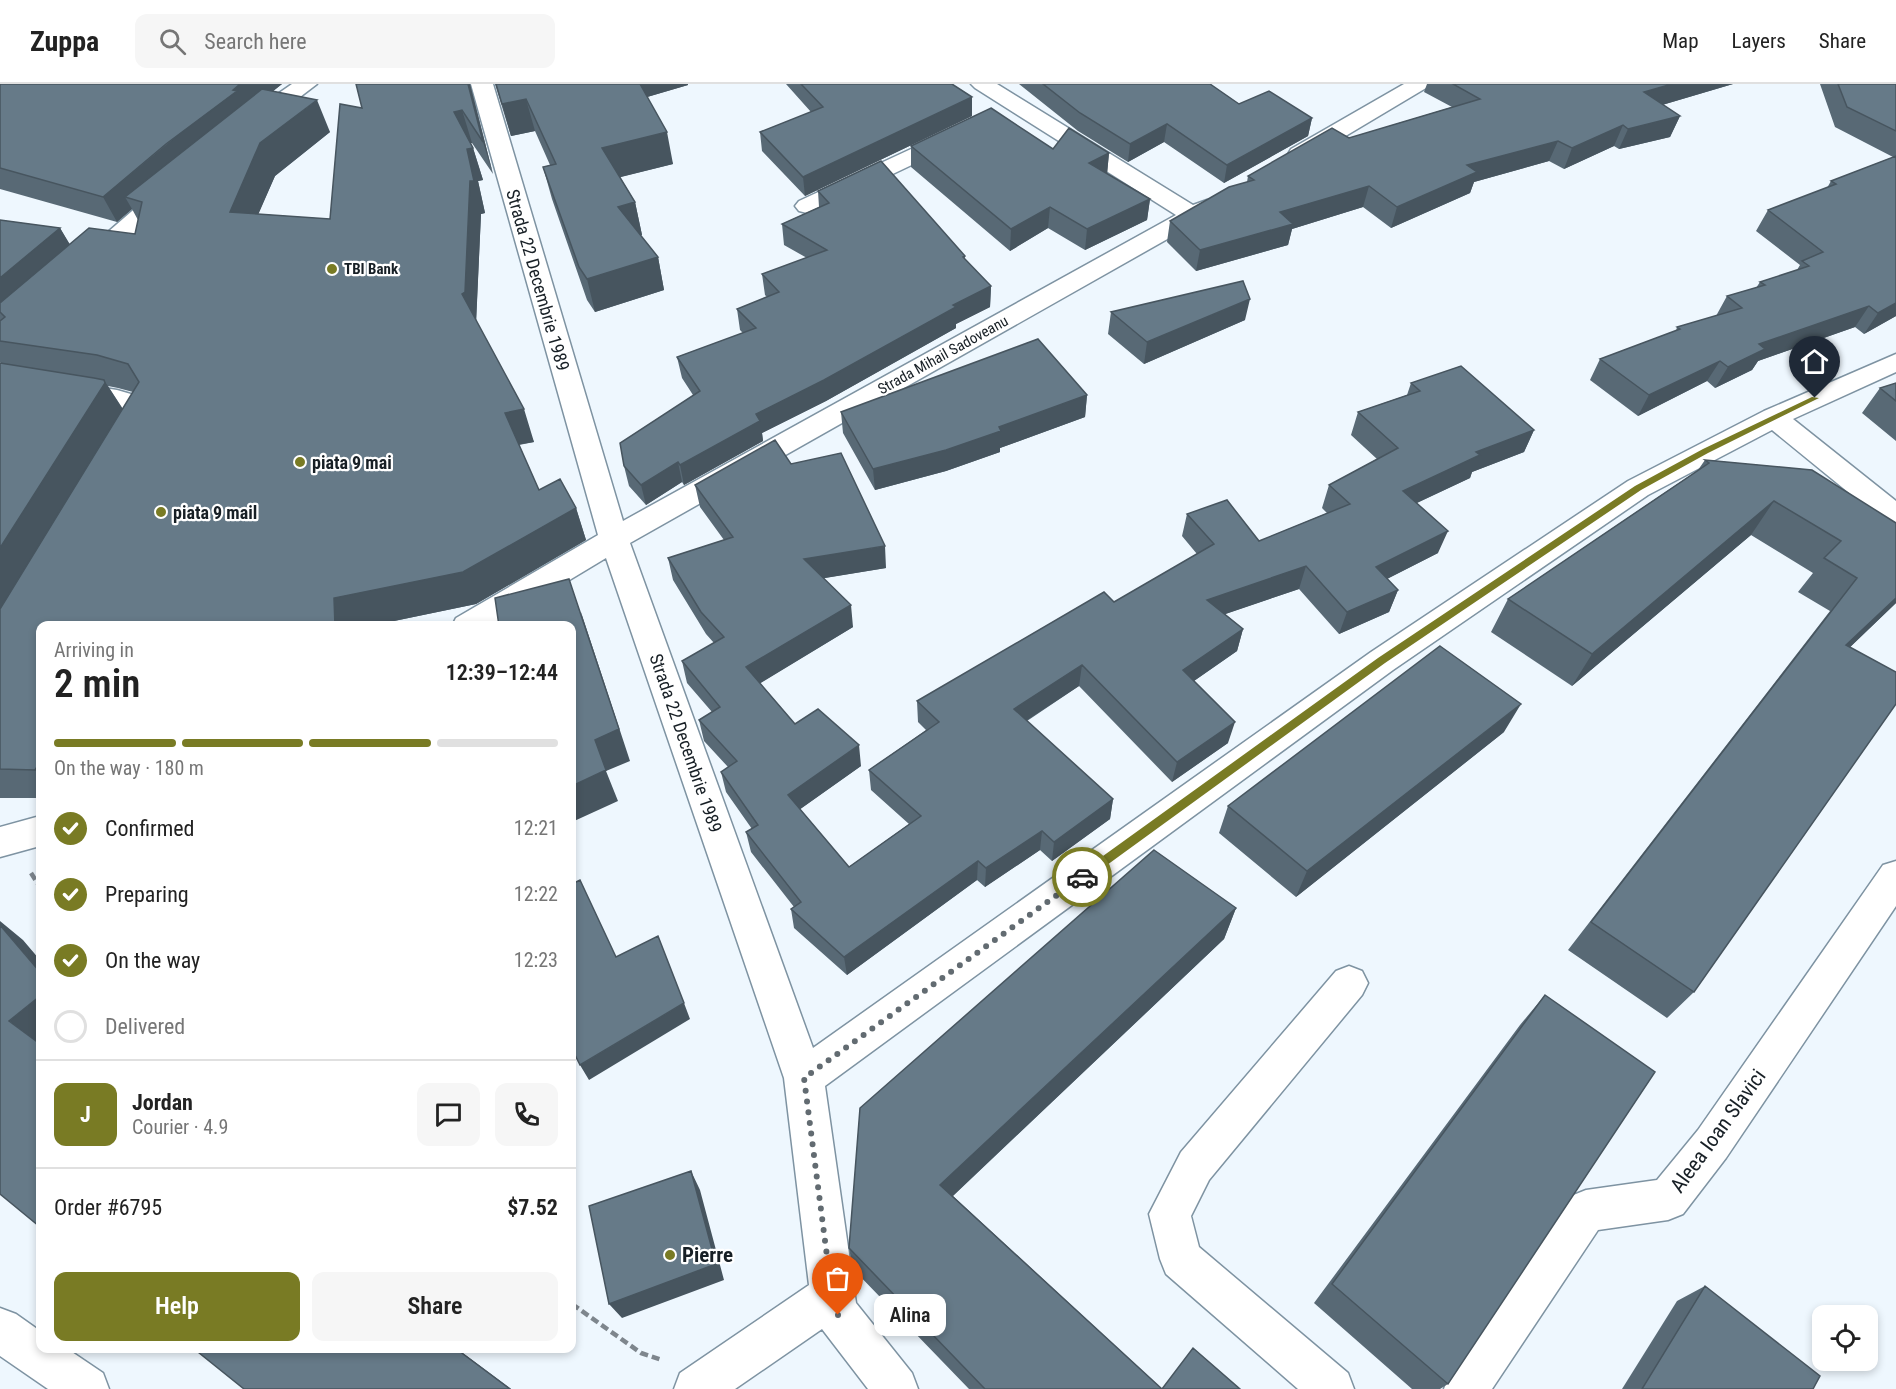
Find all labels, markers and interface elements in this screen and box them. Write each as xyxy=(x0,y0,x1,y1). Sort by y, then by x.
search box xyxy=(135,14,555,68)
text: Zuppa xyxy=(30,25,99,58)
icon: search xyxy=(156,25,189,58)
text: Search here xyxy=(204,29,307,54)
text: Map xyxy=(1662,29,1699,53)
text: Layers xyxy=(1732,29,1786,53)
text: Share xyxy=(1819,29,1866,53)
street label: Strada 22 Decembrie 1989 xyxy=(502,187,574,373)
place label: TBI Bank xyxy=(344,260,399,278)
marker: TBI Bank xyxy=(325,262,339,276)
street label: Strada Mihail Sadoveanu xyxy=(875,312,1011,398)
pin xyxy=(1789,336,1840,398)
icon: home xyxy=(1798,345,1831,378)
place label: piata 9 mai xyxy=(312,452,392,473)
marker: piata 9 mai xyxy=(293,455,307,469)
place label: piata 9 mail xyxy=(173,502,257,523)
marker: piata 9 mail xyxy=(154,505,168,519)
text: Arriving in xyxy=(54,638,134,662)
street label: Strada 22 Decembrie 1989 xyxy=(646,651,726,835)
text: 12:39–12:44 xyxy=(446,660,558,685)
text: 2 min xyxy=(54,661,140,707)
text: On the way · 180 m xyxy=(54,756,204,780)
icon: check xyxy=(54,812,87,845)
text: Confirmed xyxy=(105,816,194,841)
text: 12:21 xyxy=(514,816,558,840)
courier xyxy=(1052,847,1112,907)
icon: car xyxy=(1066,861,1099,894)
icon: check xyxy=(54,878,87,911)
text: Preparing xyxy=(105,882,189,907)
text: 12:22 xyxy=(514,882,558,906)
icon: check xyxy=(54,944,87,977)
text: On the way xyxy=(105,948,200,973)
text: 12:23 xyxy=(514,948,558,972)
text: Delivered xyxy=(105,1014,185,1039)
street label: Aleea Ioan Slavici xyxy=(1665,1065,1771,1197)
button: chat xyxy=(417,1083,480,1146)
button: phone xyxy=(495,1083,558,1146)
text: Jordan xyxy=(132,1090,193,1115)
text: J xyxy=(80,1102,91,1127)
text: Courier · 4.9 xyxy=(132,1115,228,1139)
text: Order #6795 xyxy=(54,1195,162,1220)
text: $7.52 xyxy=(507,1195,558,1220)
place label: Pierre xyxy=(682,1243,733,1267)
marker: Pierre xyxy=(663,1248,677,1262)
pin xyxy=(812,1253,863,1315)
icon: bag xyxy=(821,1262,854,1295)
button: Help xyxy=(54,1272,300,1341)
button: Share xyxy=(312,1272,558,1341)
callout: Alina xyxy=(874,1294,946,1336)
text: Alina xyxy=(890,1303,930,1327)
map controls xyxy=(1812,1305,1878,1371)
button: locate xyxy=(1812,1305,1878,1371)

